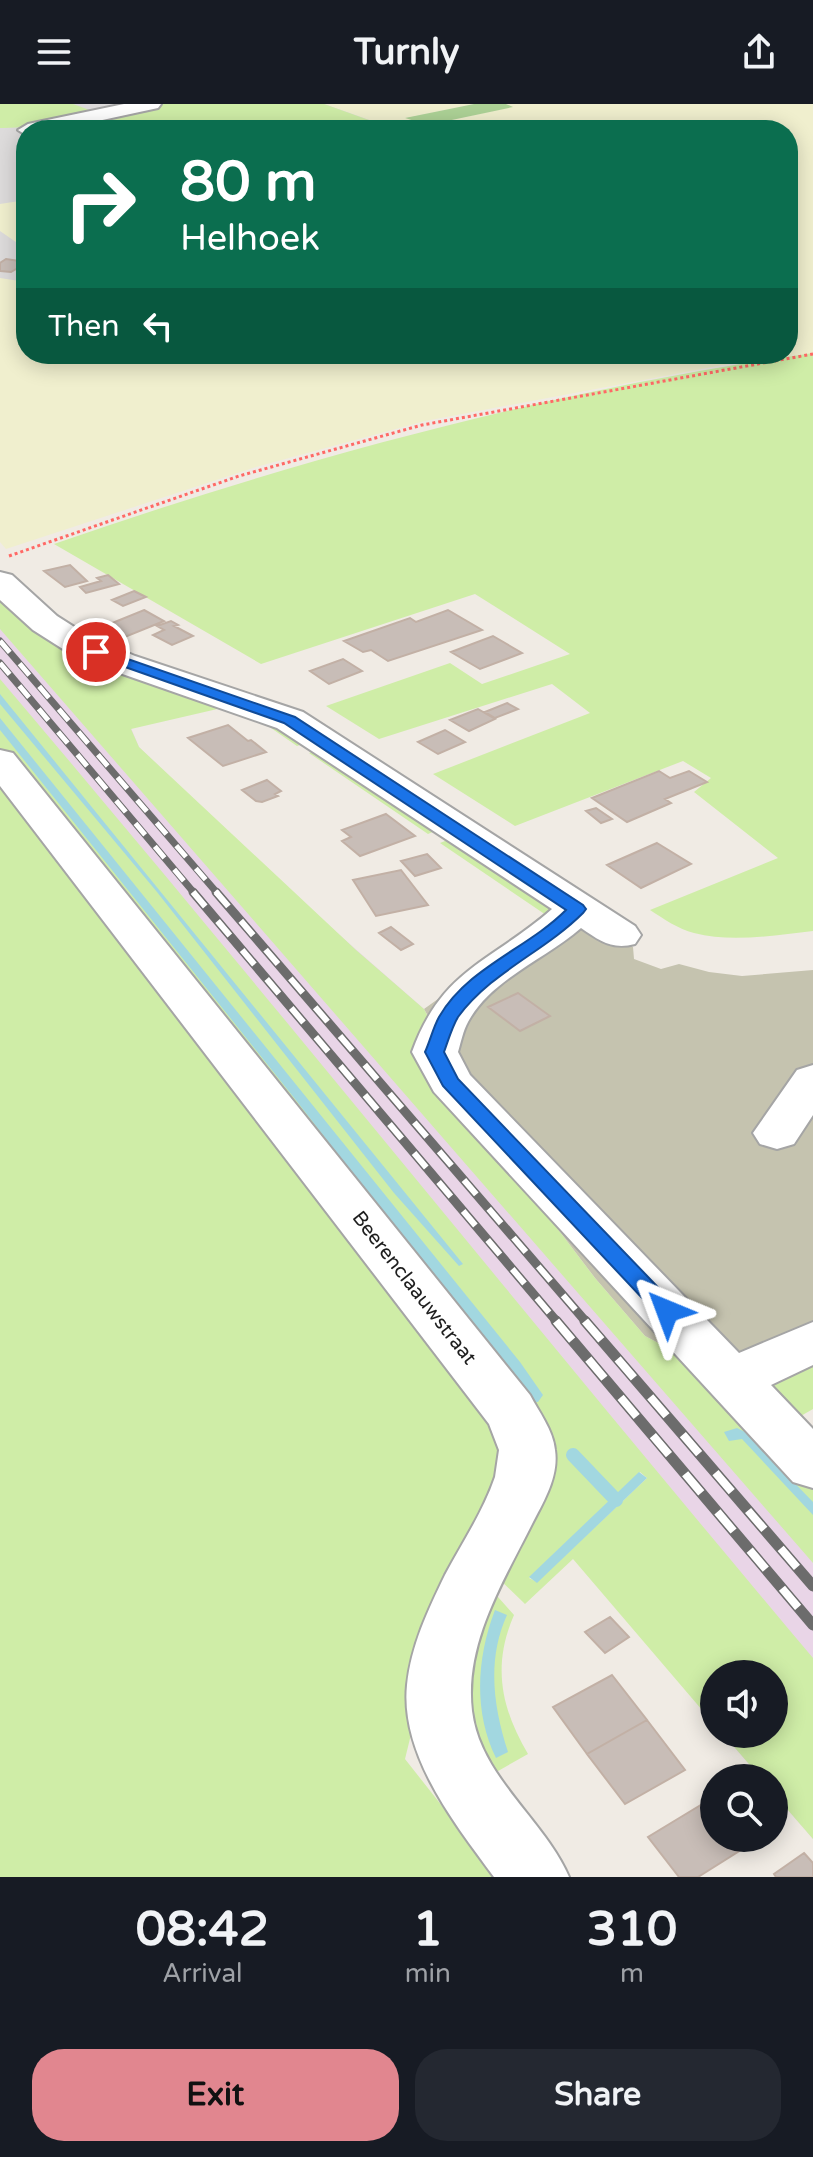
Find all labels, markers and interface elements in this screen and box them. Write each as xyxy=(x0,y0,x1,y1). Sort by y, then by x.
icon: menu xyxy=(32,30,76,74)
icon: share xyxy=(737,30,781,74)
text: Turnly xyxy=(354,31,459,74)
text: 80 m xyxy=(180,149,316,216)
icon: right xyxy=(48,152,152,256)
text: Helhoek xyxy=(180,217,320,260)
icon: left xyxy=(136,304,180,348)
text: Then xyxy=(48,308,120,345)
pin xyxy=(62,618,130,686)
icon: arrive xyxy=(74,630,118,674)
street label: Beerenclaauwstraat xyxy=(347,1207,482,1370)
position arrow xyxy=(625,1269,709,1353)
map controls xyxy=(700,1660,788,1852)
button: sound xyxy=(700,1660,788,1748)
button: search xyxy=(700,1764,788,1852)
text: 08:42 xyxy=(136,1901,269,1959)
text: 1 xyxy=(413,1901,443,1959)
text: 310 xyxy=(587,1901,677,1959)
text: Arrival xyxy=(162,1958,243,1989)
text: min xyxy=(405,1958,451,1989)
text: m xyxy=(620,1958,644,1989)
button: Exit xyxy=(32,2049,399,2141)
button: Share xyxy=(415,2049,781,2141)

